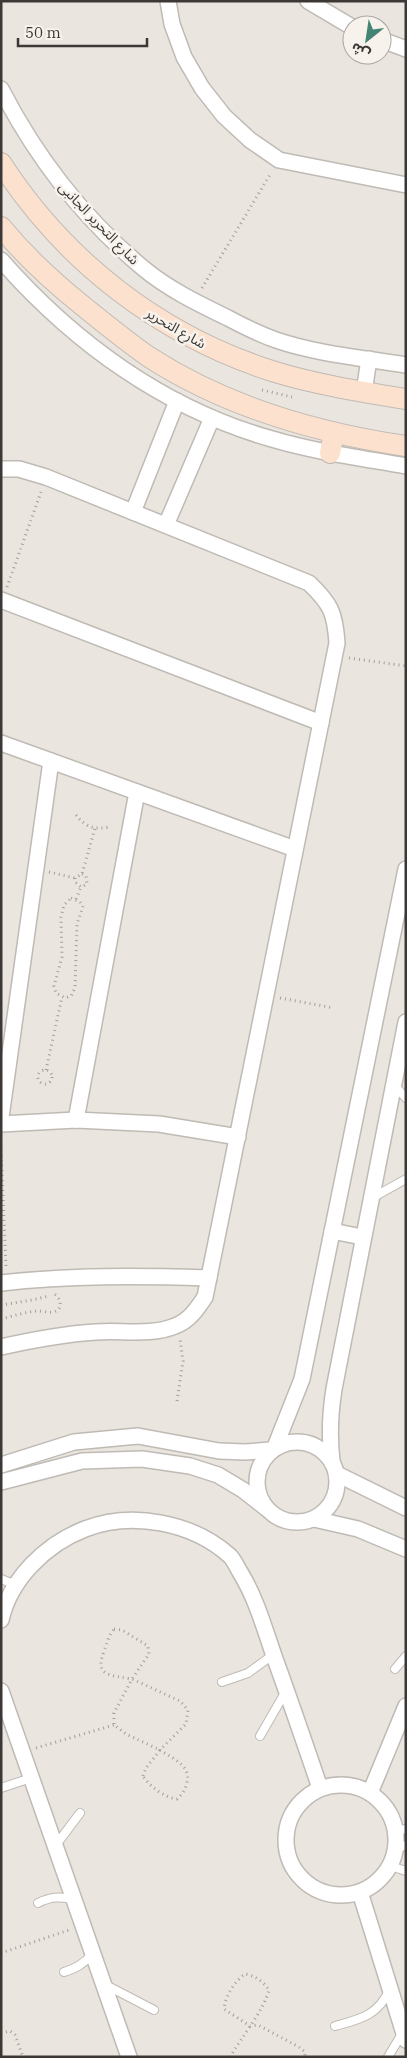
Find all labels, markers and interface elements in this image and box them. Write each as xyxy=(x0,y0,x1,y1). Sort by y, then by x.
scale bar xyxy=(18,15,146,47)
north arrow xyxy=(342,15,392,65)
text: 50 m xyxy=(25,23,61,42)
text: ش xyxy=(348,39,373,64)
street label: شارع التحرير الجانبى xyxy=(53,178,143,270)
street label: شارع التحرير xyxy=(141,303,209,354)

